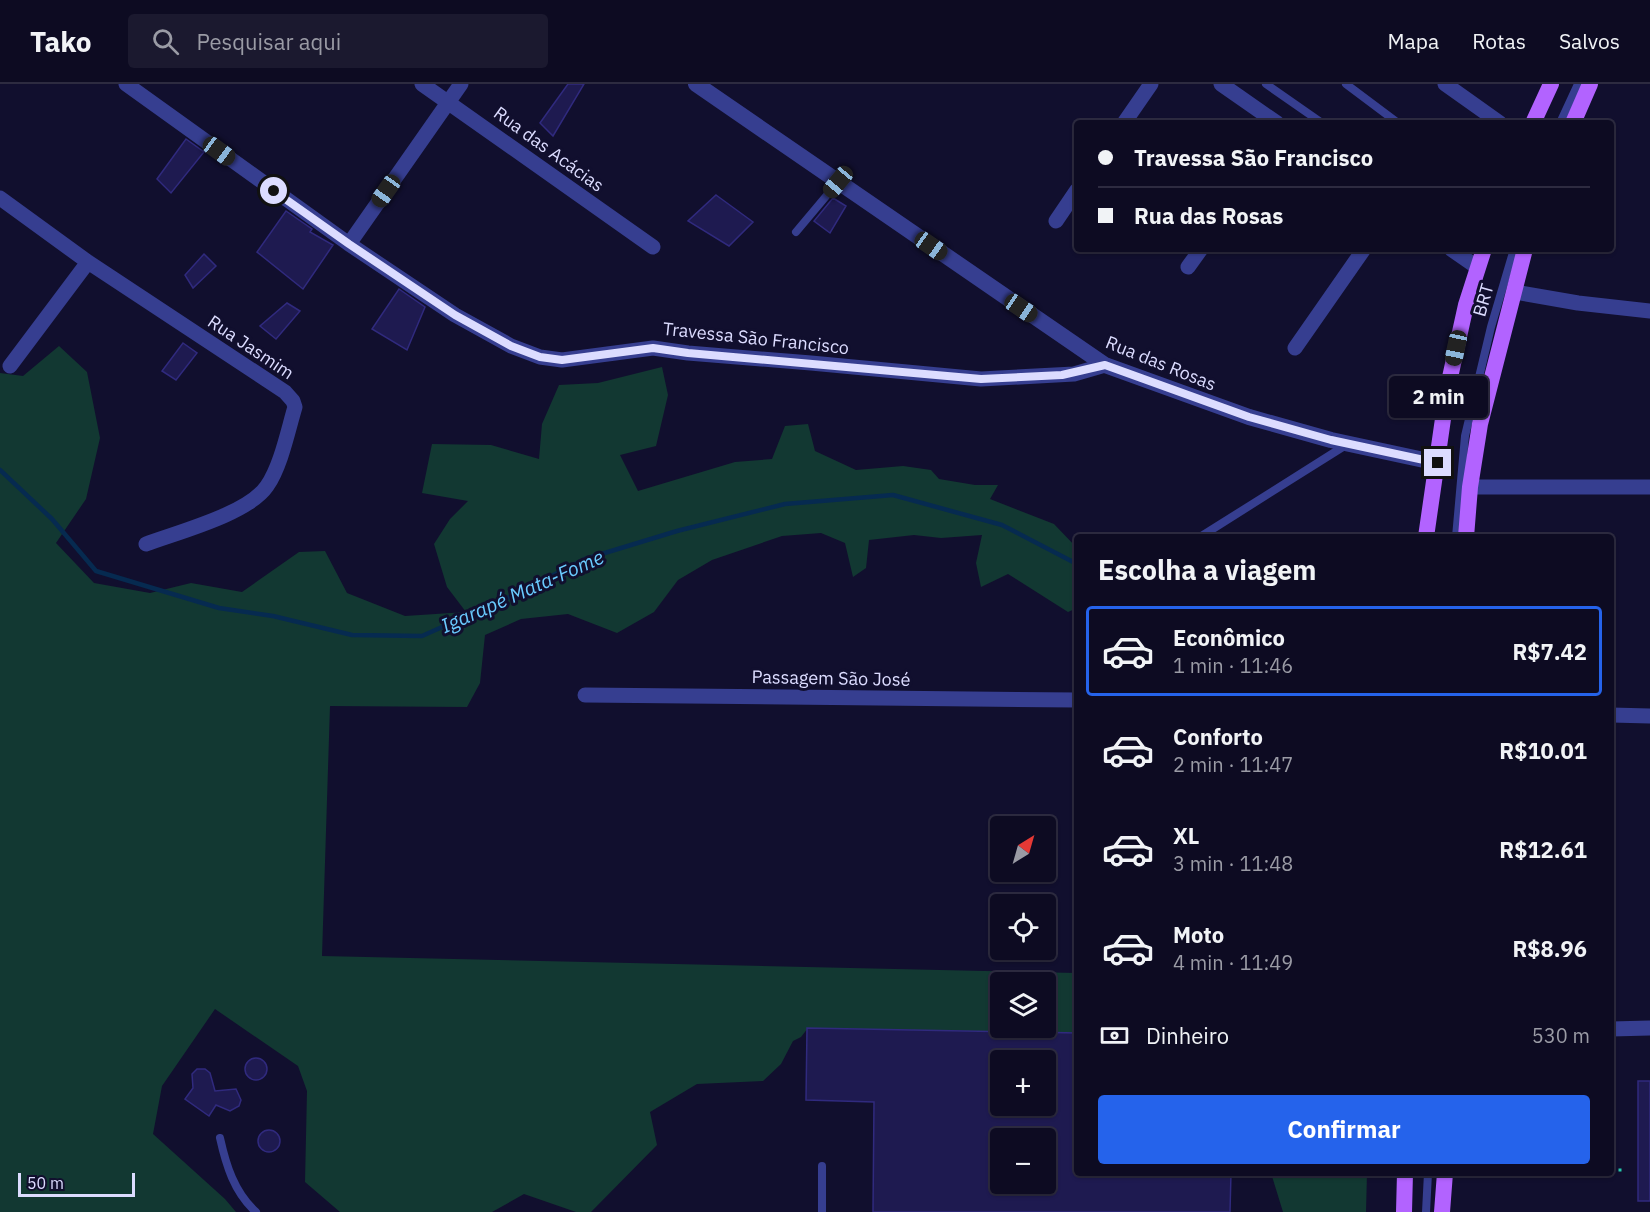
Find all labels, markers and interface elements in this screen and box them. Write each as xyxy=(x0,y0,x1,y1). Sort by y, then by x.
search box xyxy=(128,14,548,68)
text: Tako xyxy=(30,23,92,60)
icon: search xyxy=(149,25,182,58)
text: Pesquisar aqui xyxy=(197,27,341,56)
text: Mapa xyxy=(1388,27,1439,55)
text: Rotas xyxy=(1472,27,1526,55)
text: Salvos xyxy=(1559,27,1620,55)
street label: Rua das Acácias xyxy=(489,101,609,197)
car xyxy=(199,133,239,169)
text: Travessa São Francisco xyxy=(1134,143,1373,172)
car xyxy=(820,162,856,202)
car xyxy=(368,171,404,211)
route start xyxy=(260,177,287,204)
text: Rua das Rosas xyxy=(1134,201,1283,230)
car xyxy=(911,228,951,264)
street label: BRT xyxy=(1467,281,1499,319)
car xyxy=(1001,290,1041,326)
street label: Rua Jasmim xyxy=(203,310,299,384)
street label: Travessa São Francisco xyxy=(662,317,850,359)
car xyxy=(1443,329,1469,367)
street label: Rua das Rosas xyxy=(1102,330,1220,396)
callout: 2 min xyxy=(1388,376,1488,418)
text: 2 min xyxy=(1412,383,1465,410)
route end xyxy=(1424,449,1451,476)
water label: Igarapé Mata-Fome xyxy=(436,543,608,639)
text: Escolha a viagem xyxy=(1098,552,1316,587)
text: Econômico xyxy=(1173,623,1285,652)
icon: car xyxy=(1101,624,1155,678)
text: R$7.42 xyxy=(1513,637,1587,666)
text: 1 min · 11:46 xyxy=(1173,652,1293,679)
street label: Passagem São José xyxy=(751,665,911,691)
text: Conforto xyxy=(1173,722,1263,751)
icon: car xyxy=(1101,723,1155,777)
text: R$10.01 xyxy=(1499,736,1587,765)
text: 2 min · 11:47 xyxy=(1173,751,1293,778)
north arrow xyxy=(990,816,1056,882)
map controls xyxy=(990,816,1056,1194)
text: XL xyxy=(1173,821,1199,850)
icon: car xyxy=(1101,822,1155,876)
text: R$12.61 xyxy=(1499,835,1587,864)
text: 3 min · 11:48 xyxy=(1173,850,1293,877)
button: locate xyxy=(990,894,1056,960)
text: Moto xyxy=(1173,920,1224,949)
icon: car xyxy=(1101,921,1155,975)
text: R$8.96 xyxy=(1513,934,1587,963)
text: 4 min · 11:49 xyxy=(1173,949,1293,976)
button: layers xyxy=(990,972,1056,1038)
icon: cash xyxy=(1098,1019,1131,1052)
text: Dinheiro xyxy=(1146,1021,1229,1050)
text: 530 m xyxy=(1532,1022,1590,1049)
button: + xyxy=(990,1050,1056,1116)
button: Confirmar xyxy=(1098,1095,1590,1164)
button: − xyxy=(990,1128,1056,1194)
scale bar xyxy=(18,1170,135,1198)
text: 50 m xyxy=(27,1173,64,1193)

